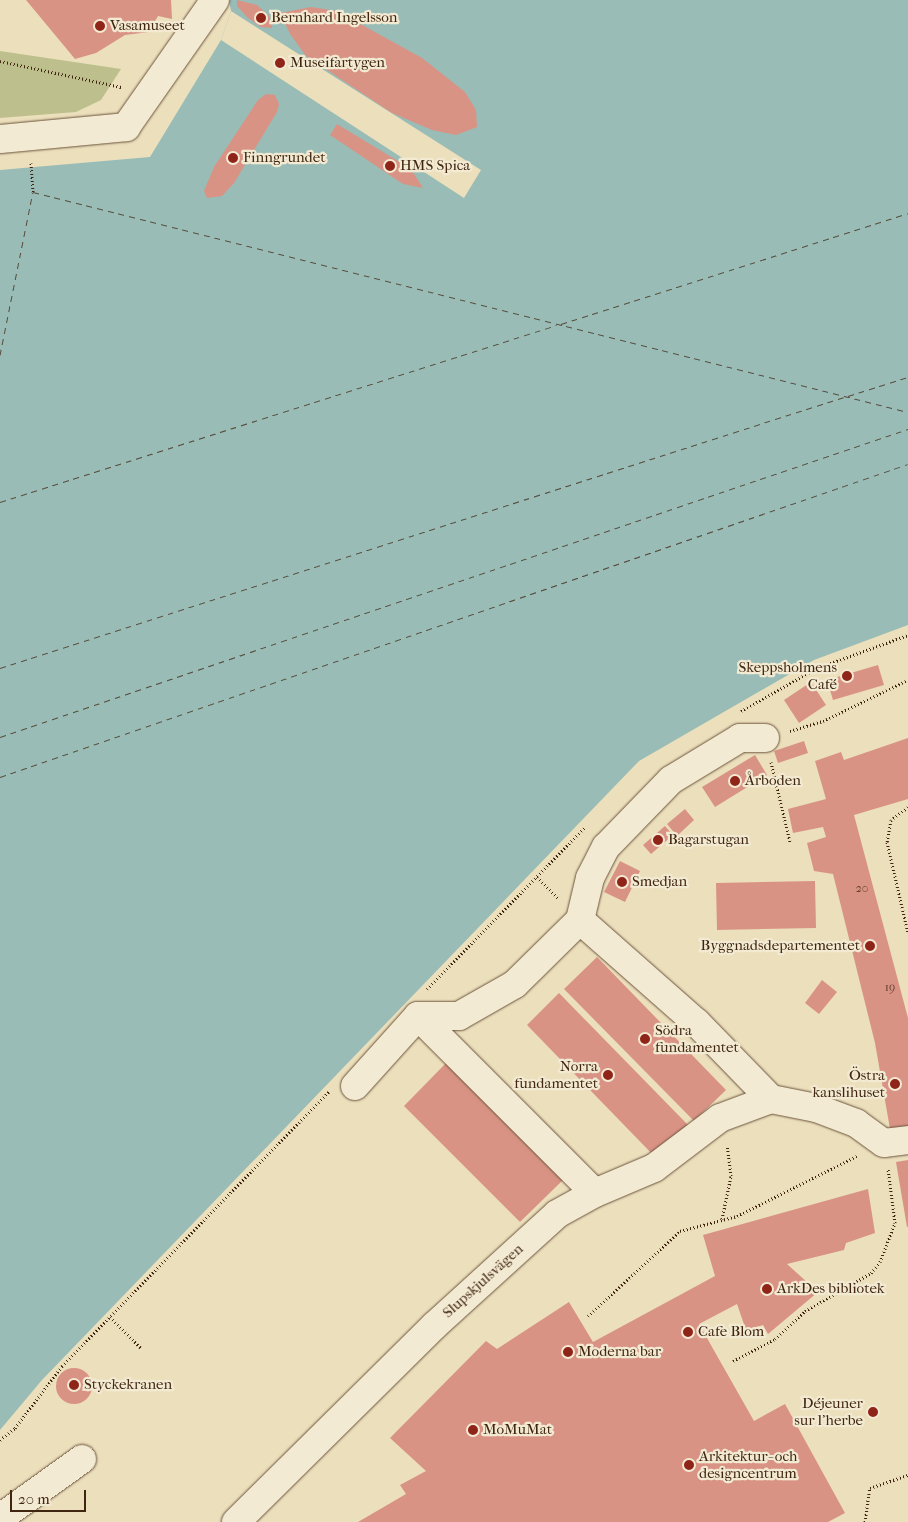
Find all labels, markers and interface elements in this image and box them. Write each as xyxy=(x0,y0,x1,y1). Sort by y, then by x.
place label: Bernhard Ingelsson xyxy=(271,9,398,27)
marker: Bernhard Ingelsson xyxy=(255,12,267,24)
place label: Vasamuseet xyxy=(110,17,185,35)
marker: Vasamuseet xyxy=(94,20,106,32)
place label: Museifartygen xyxy=(290,54,385,72)
marker: Museifartygen xyxy=(274,57,286,69)
place label: Finngrundet xyxy=(243,149,326,167)
marker: Finngrundet xyxy=(227,152,239,164)
place label: HMS Spica xyxy=(400,157,470,175)
marker: HMS Spica xyxy=(384,160,396,172)
place label: Skeppsholmens Café xyxy=(739,658,837,693)
marker: Skeppsholmens Café xyxy=(841,670,853,682)
place label: Årboden xyxy=(745,772,801,790)
marker: Årboden xyxy=(729,775,741,787)
place label: Bagarstugan xyxy=(668,831,749,849)
marker: Bagarstugan xyxy=(652,834,664,846)
place label: Smedjan xyxy=(632,873,687,891)
marker: Smedjan xyxy=(616,876,628,888)
house number: 20 xyxy=(856,882,868,896)
place label: Byggnadsdepartementet xyxy=(701,937,860,955)
marker: Byggnadsdepartementet xyxy=(864,940,876,952)
house number: 19 xyxy=(885,981,895,995)
place label: Södra fundamentet xyxy=(655,1021,739,1056)
marker: Södra fundamentet xyxy=(639,1033,651,1045)
place label: Norra fundamentet xyxy=(514,1057,598,1092)
place label: Östra kanslihuset xyxy=(813,1066,885,1101)
marker: Norra fundamentet xyxy=(602,1069,614,1081)
marker: Östra kanslihuset xyxy=(889,1078,901,1090)
street label: Slupskjulsvägen xyxy=(439,1240,527,1322)
place label: ArkDes bibliotek xyxy=(777,1280,885,1298)
marker: ArkDes bibliotek xyxy=(761,1283,773,1295)
place label: Cafe Blom xyxy=(698,1323,764,1341)
marker: Cafe Blom xyxy=(682,1326,694,1338)
place label: Moderna bar xyxy=(578,1343,661,1361)
marker: Moderna bar xyxy=(562,1346,574,1358)
place label: Styckekranen xyxy=(84,1376,172,1394)
marker: Styckekranen xyxy=(68,1379,80,1391)
place label: Déjeuner sur l'herbe xyxy=(794,1394,863,1429)
marker: Déjeuner sur l'herbe xyxy=(867,1406,879,1418)
place label: MoMuMat xyxy=(483,1421,552,1439)
marker: MoMuMat xyxy=(467,1424,479,1436)
place label: Arkitektur- och designcentrum xyxy=(699,1447,797,1482)
marker: Arkitektur- och designcentrum xyxy=(683,1459,695,1471)
scale bar xyxy=(12,1480,89,1512)
text: 20 m xyxy=(18,1490,50,1508)

